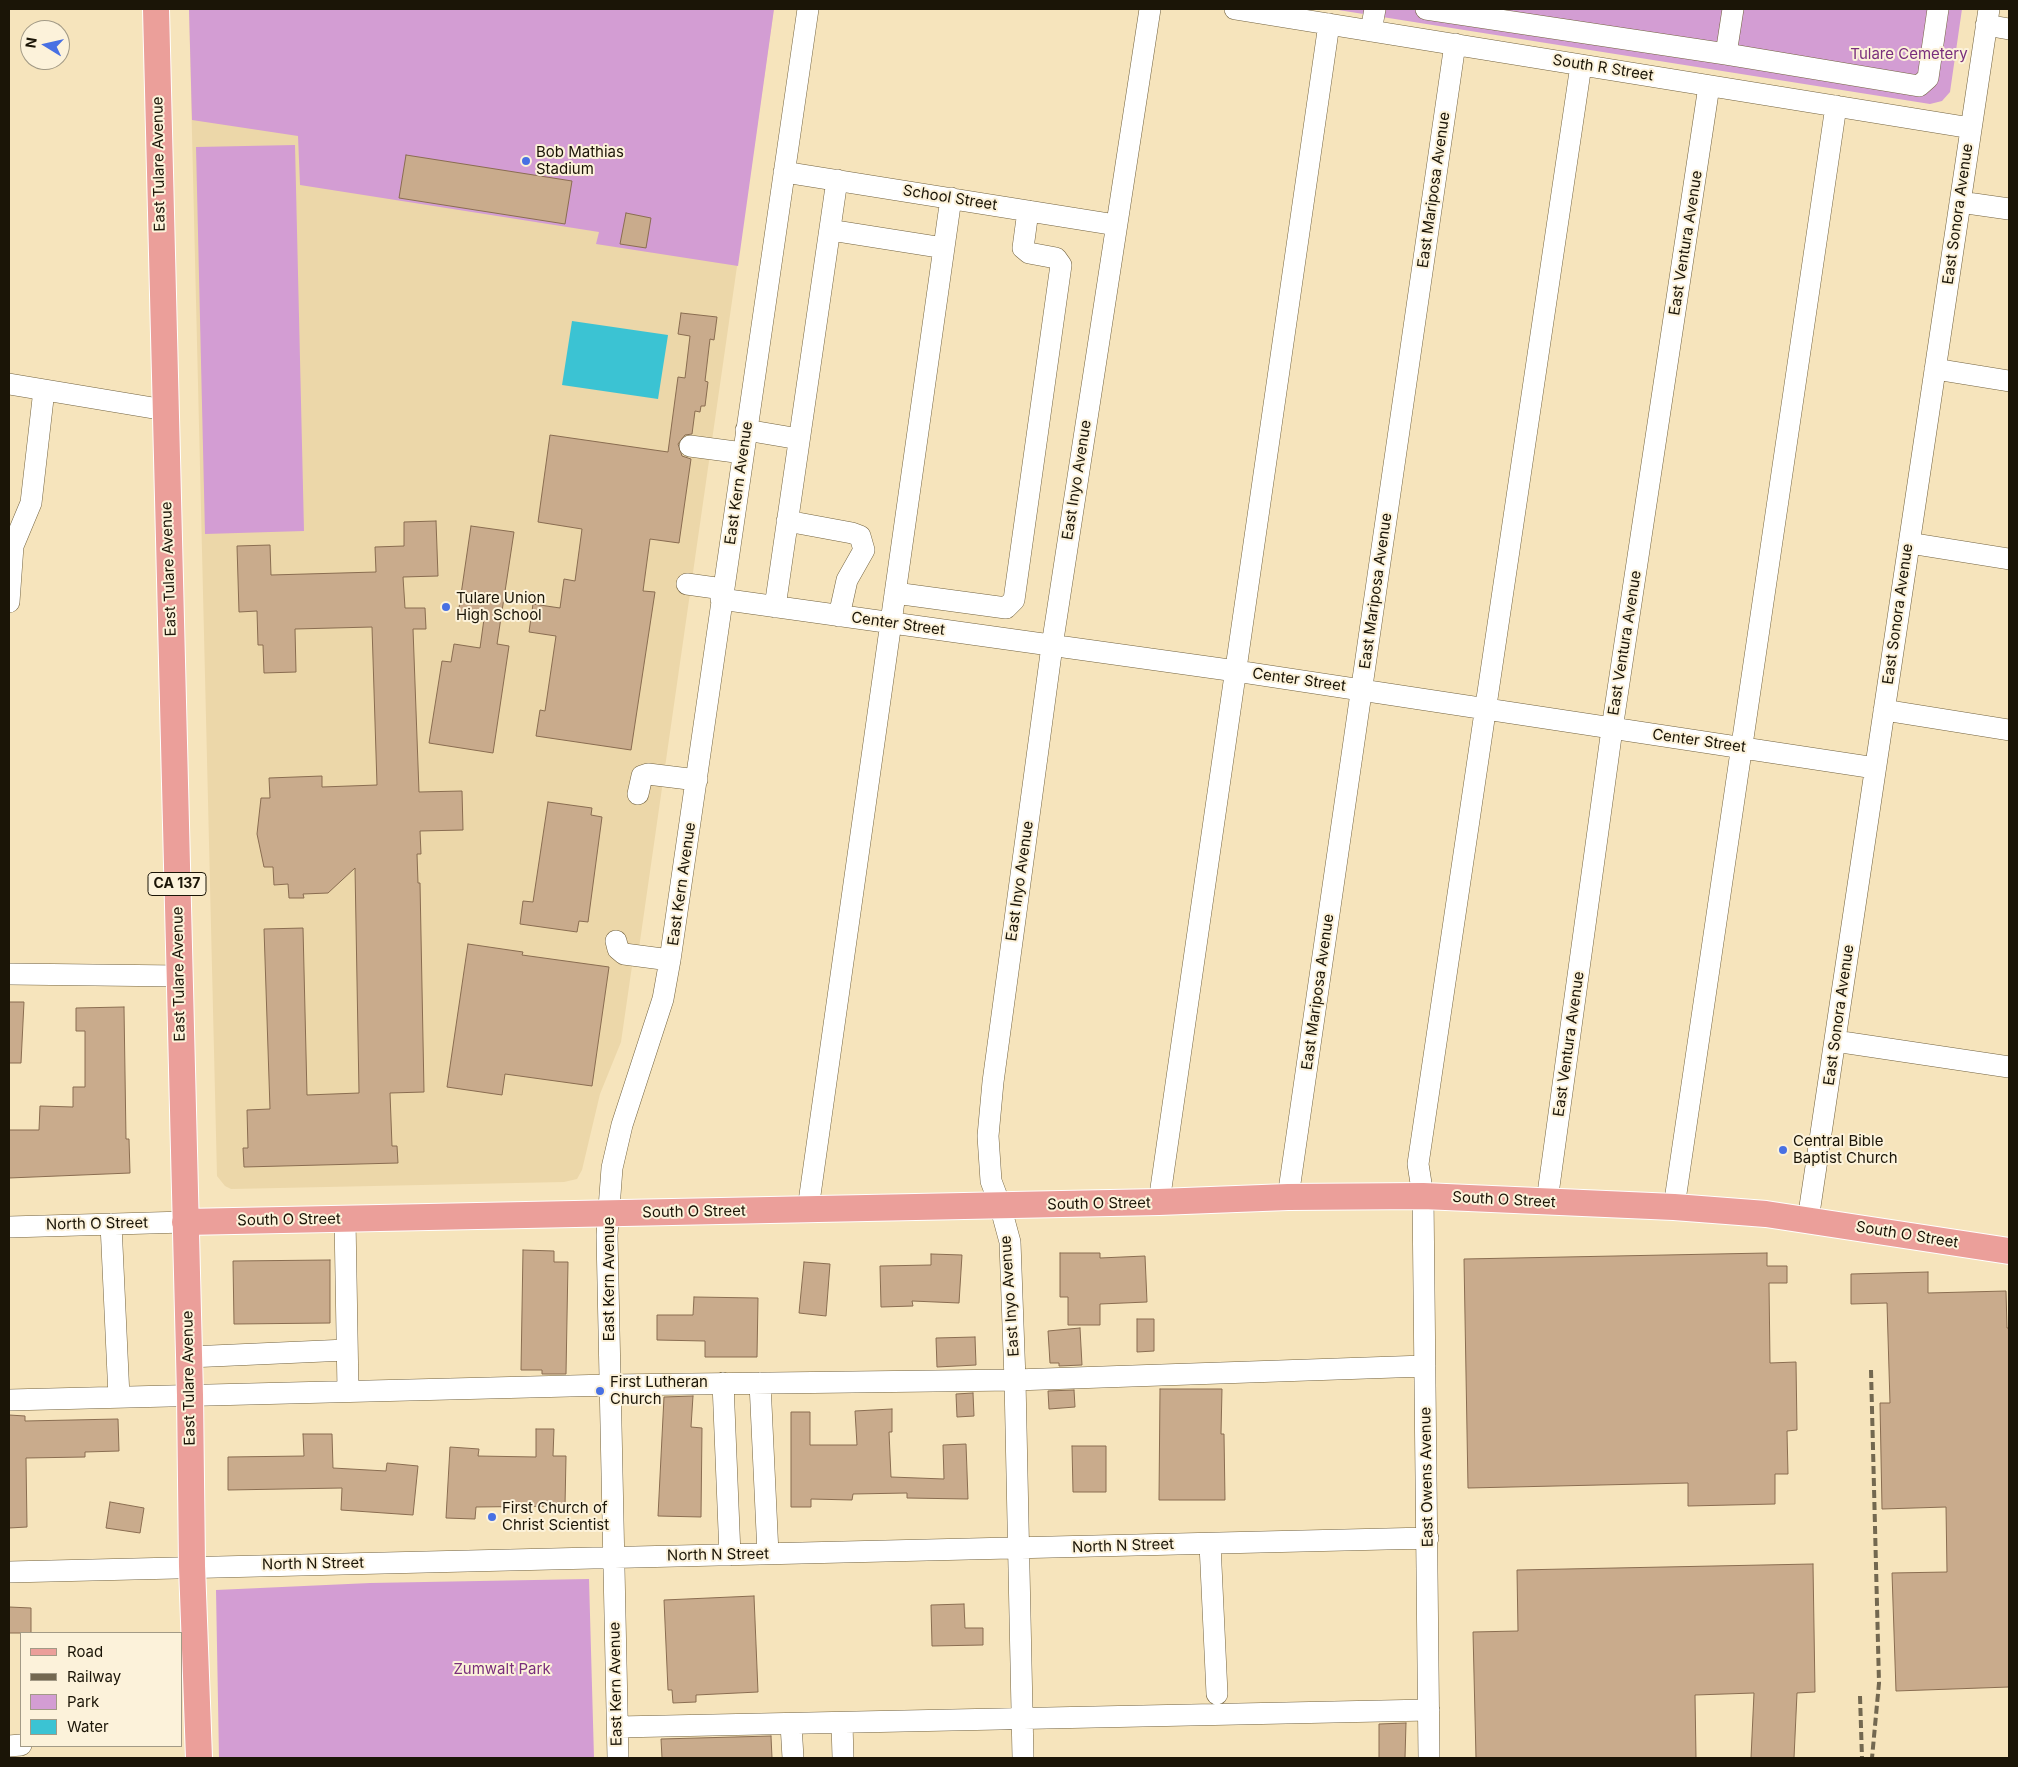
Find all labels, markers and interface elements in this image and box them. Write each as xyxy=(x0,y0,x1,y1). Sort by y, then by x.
north arrow xyxy=(20,20,70,70)
text: N xyxy=(21,36,40,49)
park label: Tulare Cemetery xyxy=(1850,45,1968,63)
street label: South R Street xyxy=(1551,51,1655,85)
street label: East Tulare Avenue xyxy=(149,96,169,232)
street label: East Mariposa Avenue xyxy=(1414,111,1454,269)
street label: East Sonora Avenue xyxy=(1939,142,1977,286)
place label: Bob Mathias Stadium xyxy=(536,143,624,178)
marker: Bob Mathias Stadium xyxy=(520,155,532,167)
street label: East Ventura Avenue xyxy=(1666,169,1706,317)
street label: School Street xyxy=(902,182,998,214)
street label: East Inyo Avenue xyxy=(1059,419,1095,541)
street label: East Kern Avenue xyxy=(721,420,757,546)
street label: East Tulare Avenue xyxy=(158,501,180,637)
street label: East Mariposa Avenue xyxy=(1356,512,1396,670)
street label: East Sonora Avenue xyxy=(1879,542,1917,686)
street label: East Ventura Avenue xyxy=(1605,569,1645,717)
place label: Tulare Union High School xyxy=(456,589,545,624)
marker: Tulare Union High School xyxy=(440,601,452,613)
street label: Center Street xyxy=(850,609,946,639)
street label: Center Street xyxy=(1251,665,1347,695)
street label: Center Street xyxy=(1651,726,1747,756)
street label: East Inyo Avenue xyxy=(1003,820,1037,942)
street label: East Kern Avenue xyxy=(664,821,700,947)
road number: CA 137 xyxy=(148,872,206,896)
street label: East Tulare Avenue xyxy=(169,906,189,1042)
street label: East Mariposa Avenue xyxy=(1298,913,1338,1071)
street label: East Sonora Avenue xyxy=(1820,943,1858,1087)
street label: East Ventura Avenue xyxy=(1550,970,1588,1118)
place label: Central Bible Baptist Church xyxy=(1793,1132,1898,1167)
marker: Central Bible Baptist Church xyxy=(1777,1144,1789,1156)
street label: South O Street xyxy=(1452,1188,1556,1212)
street label: South O Street xyxy=(1047,1194,1151,1214)
street label: South O Street xyxy=(642,1202,746,1222)
street label: South O Street xyxy=(237,1210,341,1230)
street label: North O Street xyxy=(46,1214,148,1234)
street label: East Kern Avenue xyxy=(600,1217,618,1341)
street label: South O Street xyxy=(1854,1218,1960,1252)
street label: East Inyo Avenue xyxy=(997,1235,1023,1357)
street label: East Tulare Avenue xyxy=(179,1310,199,1446)
place label: First Lutheran Church xyxy=(610,1373,708,1408)
marker: First Lutheran Church xyxy=(594,1385,606,1397)
street label: East Owens Avenue xyxy=(1417,1407,1437,1547)
place label: First Church of Christ Scientist xyxy=(502,1499,609,1534)
marker: First Church of Christ Scientist xyxy=(486,1511,498,1523)
street label: North N Street xyxy=(1072,1535,1174,1557)
street label: North N Street xyxy=(667,1545,769,1565)
street label: North N Street xyxy=(262,1554,364,1574)
street label: East Kern Avenue xyxy=(606,1622,626,1746)
legend xyxy=(20,1632,182,1747)
text: Road xyxy=(67,1642,103,1661)
park label: Zumwalt Park xyxy=(453,1660,551,1678)
text: Railway xyxy=(67,1667,121,1686)
text: Park xyxy=(67,1692,99,1711)
text: Water xyxy=(67,1717,109,1736)

